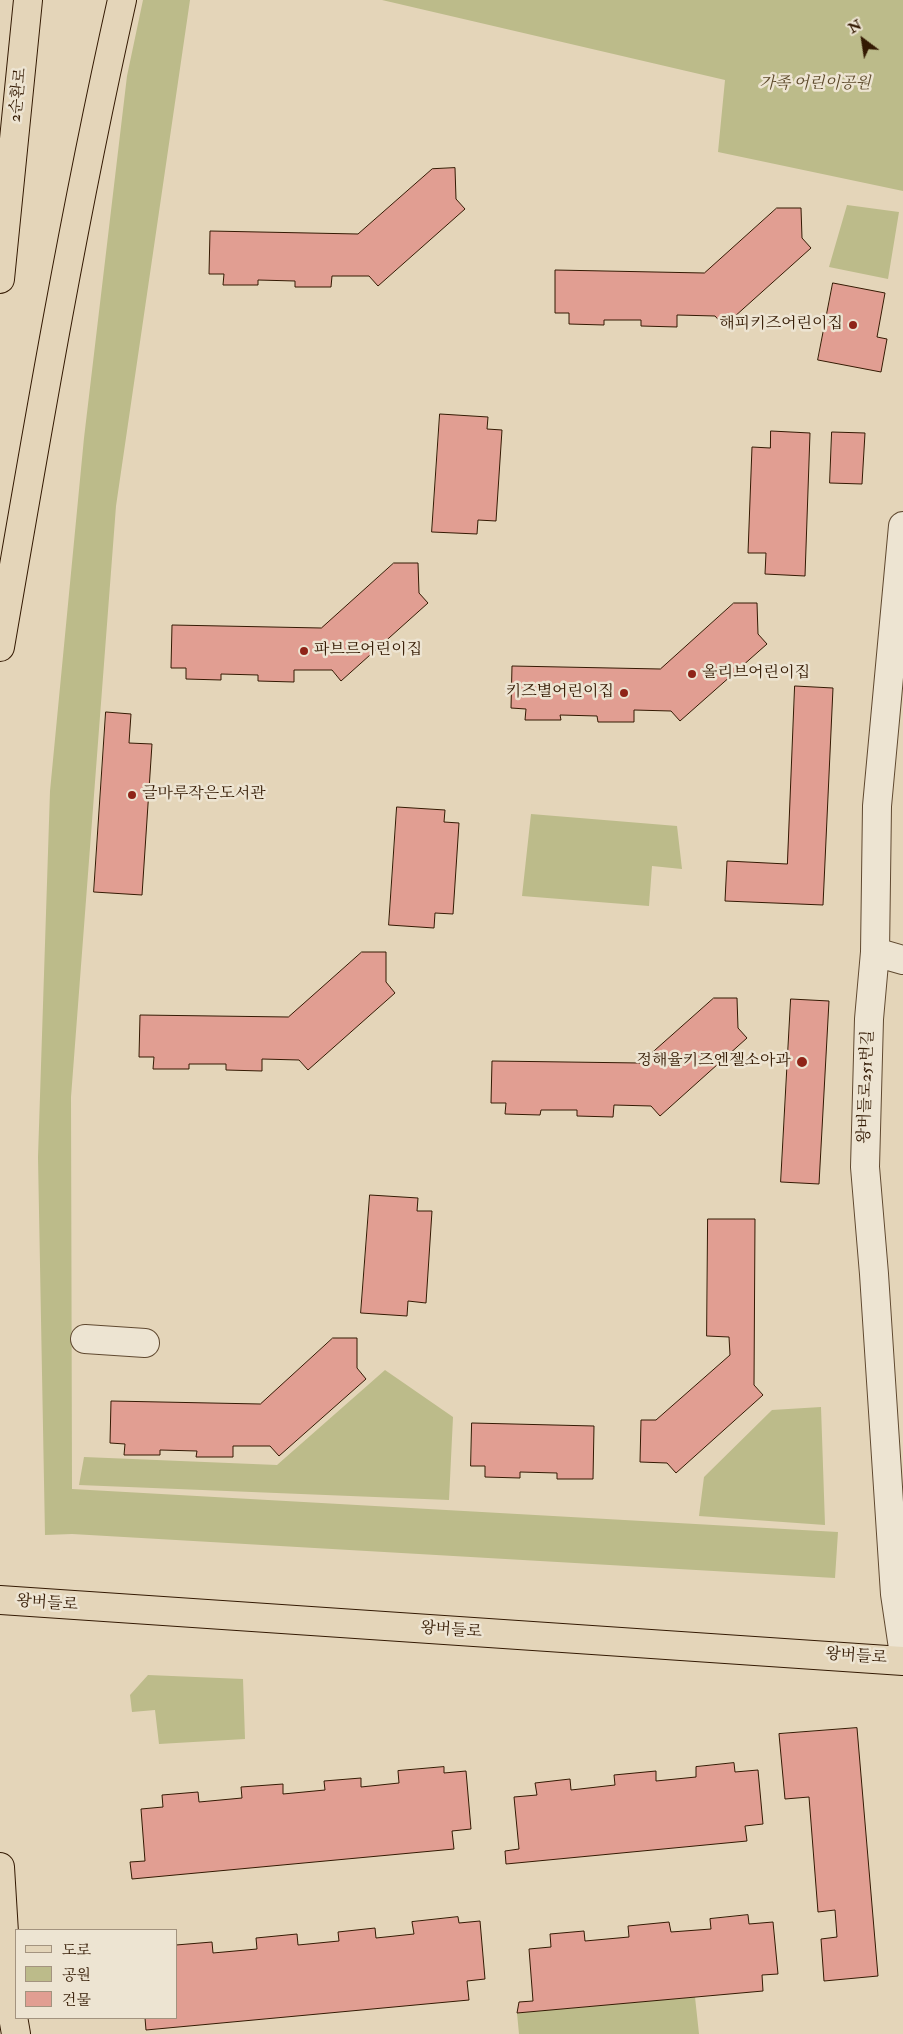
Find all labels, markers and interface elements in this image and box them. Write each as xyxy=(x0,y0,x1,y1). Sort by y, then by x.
north arrow xyxy=(838,15,888,65)
text: N xyxy=(845,16,865,37)
street label: 2순환로 xyxy=(7,67,31,123)
park label: 가족 어린이공원 xyxy=(759,75,871,95)
place label: 해피키즈어린이집 xyxy=(719,315,843,335)
marker: 해피키즈어린이집 xyxy=(847,319,859,331)
place label: 파브르어린이집 xyxy=(314,641,422,661)
marker: 파브르어린이집 xyxy=(298,645,310,657)
place label: 올리브어린이집 xyxy=(702,664,810,684)
marker: 올리브어린이집 xyxy=(686,668,698,680)
place label: 키즈별어린이집 xyxy=(506,683,614,703)
marker: 키즈별어린이집 xyxy=(618,687,630,699)
place label: 글마루작은도서관 xyxy=(142,785,266,805)
marker: 글마루작은도서관 xyxy=(126,789,138,801)
street label: 왕버들로251번길 xyxy=(855,1030,879,1144)
place label: 정해율키즈엔젤소아과 xyxy=(636,1052,791,1072)
marker: 정해율키즈엔젤소아과 xyxy=(795,1055,809,1069)
street label: 왕버들로 xyxy=(15,1592,79,1616)
street label: 왕버들로 xyxy=(419,1619,483,1643)
street label: 왕버들로 xyxy=(824,1645,888,1669)
legend xyxy=(15,1929,178,2019)
text: 도로 xyxy=(62,1941,91,1960)
text: 공원 xyxy=(62,1966,91,1985)
text: 건물 xyxy=(62,1991,91,2010)

